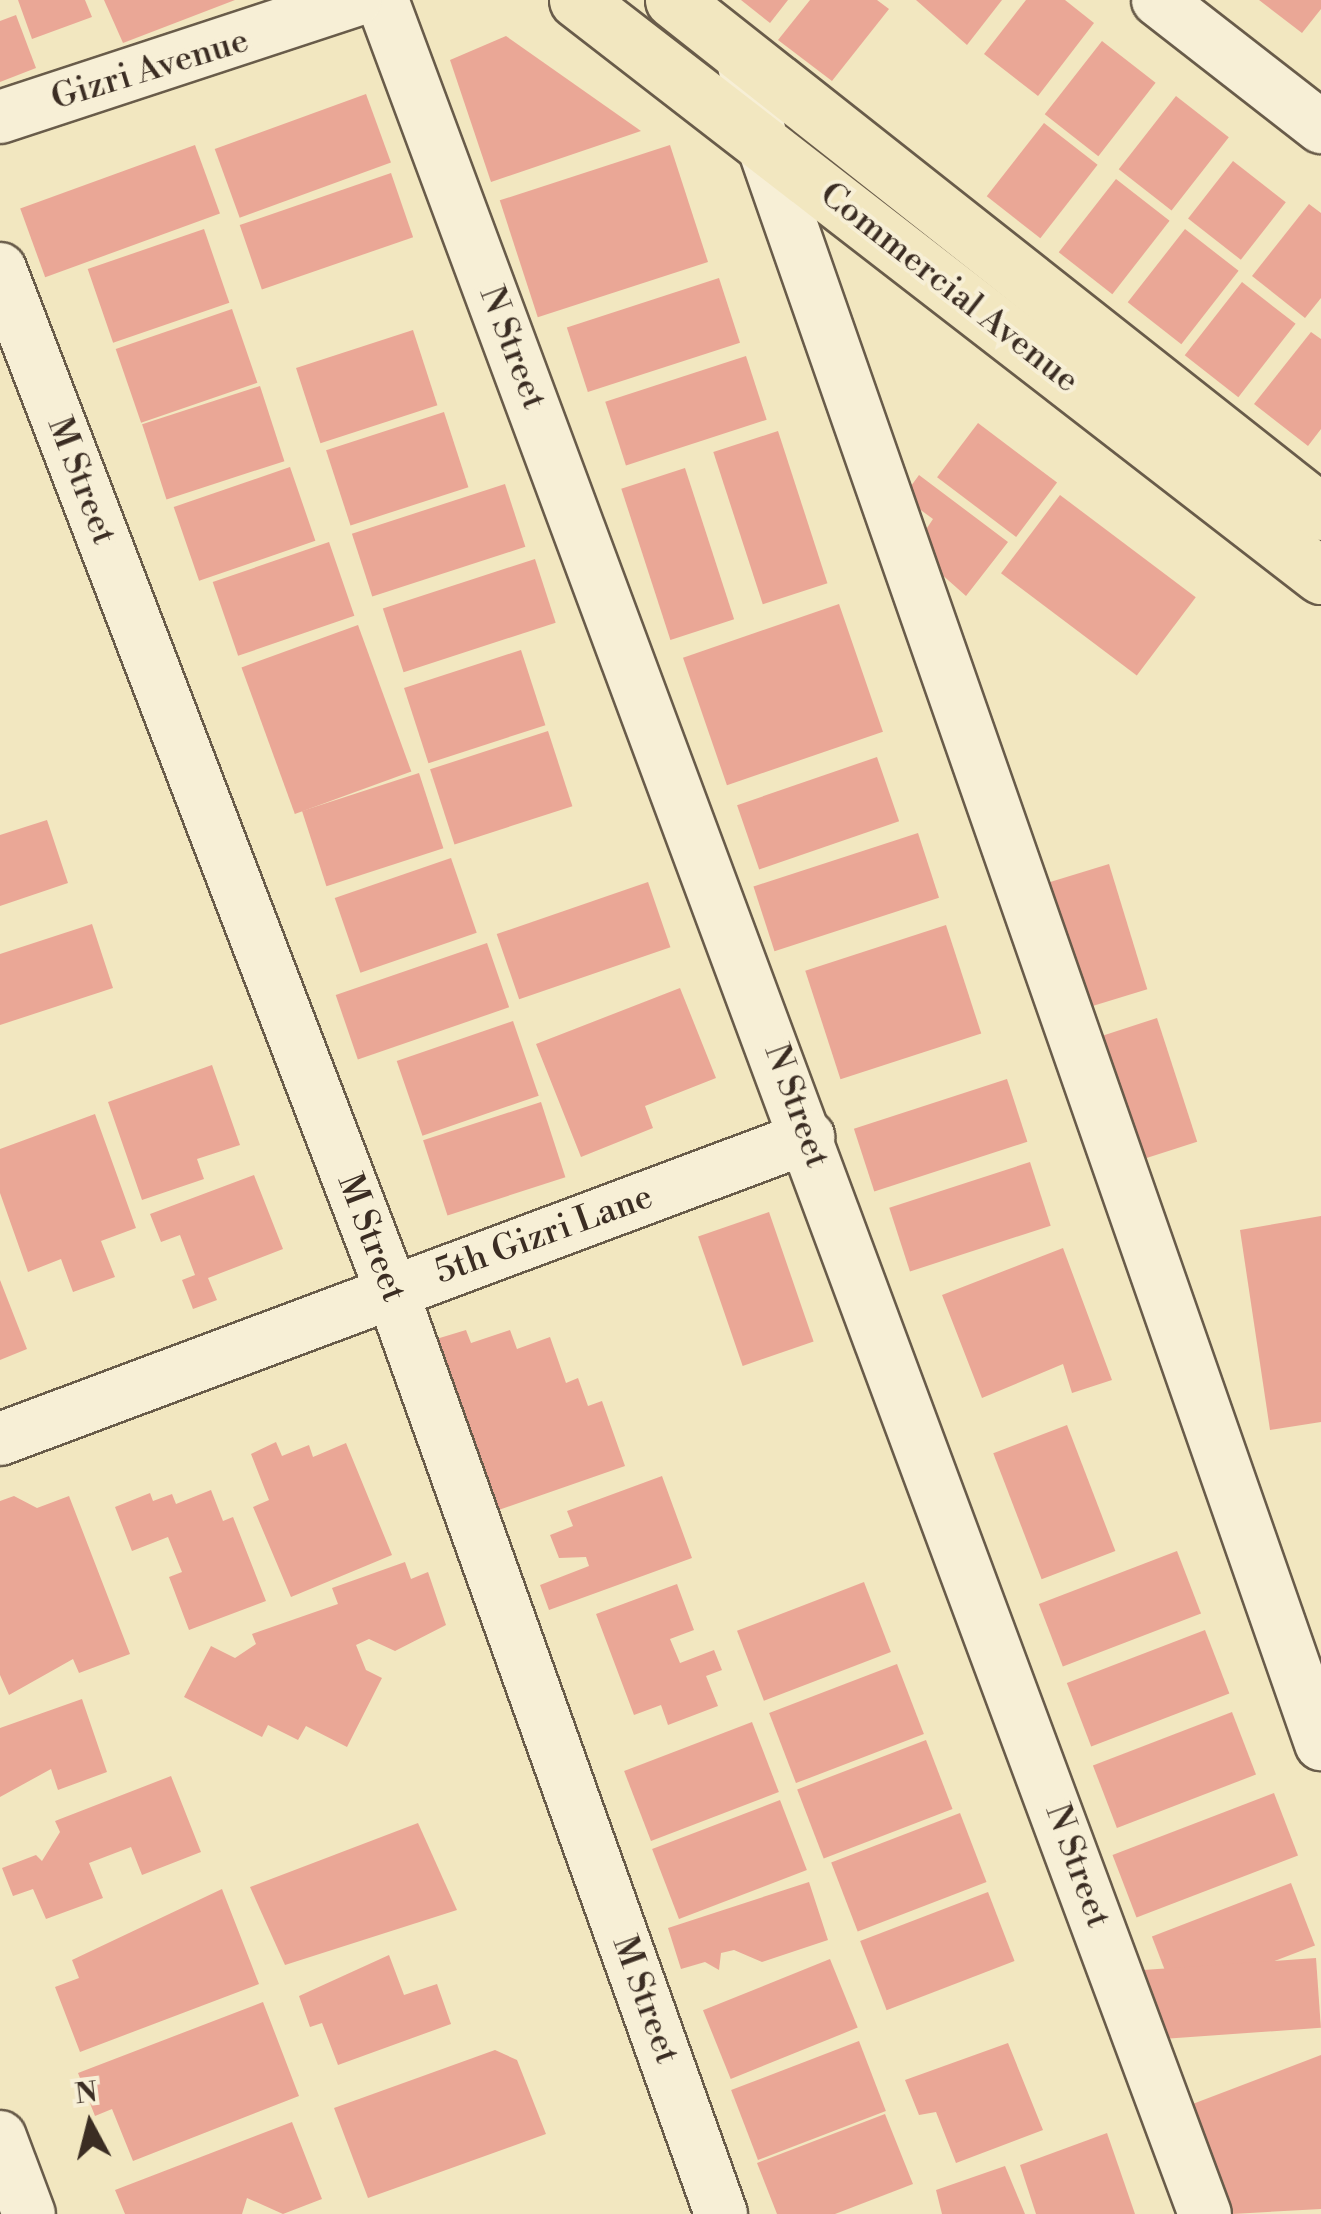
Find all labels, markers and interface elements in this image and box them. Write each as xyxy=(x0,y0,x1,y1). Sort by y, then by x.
street label: Gizri Avenue xyxy=(46,20,254,120)
street label: Commercial Avenue xyxy=(811,174,1087,402)
street label: N Street xyxy=(469,281,555,415)
street label: M Street xyxy=(38,411,124,551)
street label: N Street xyxy=(754,1039,838,1173)
street label: M Street xyxy=(328,1168,414,1308)
street label: 5th Gizri Lane xyxy=(430,1176,658,1294)
street label: N Street xyxy=(1035,1799,1119,1933)
street label: M Street xyxy=(602,1930,688,2070)
north arrow xyxy=(40,2074,140,2174)
text: N xyxy=(73,2075,99,2112)

